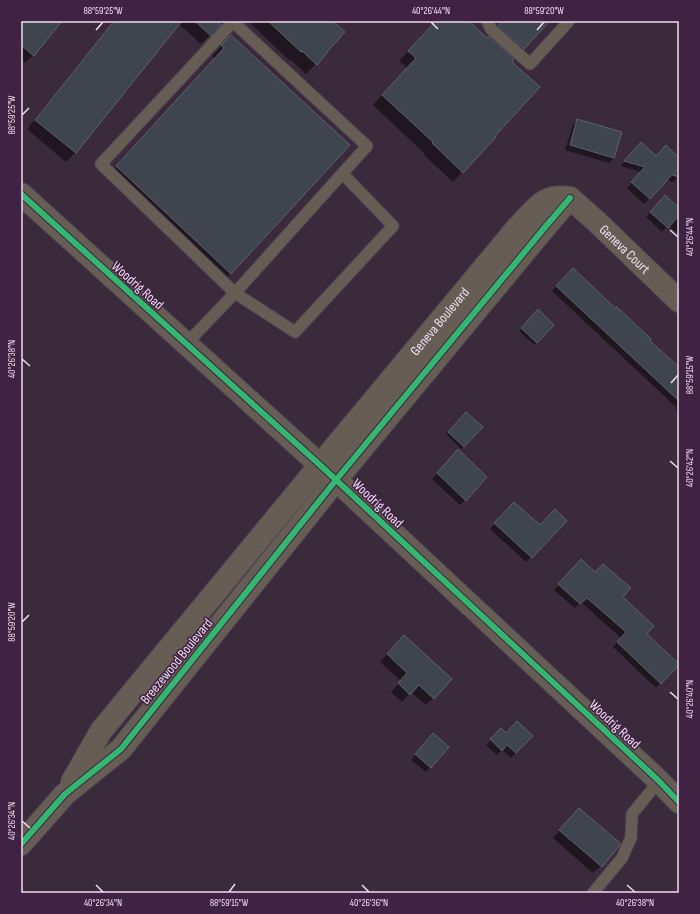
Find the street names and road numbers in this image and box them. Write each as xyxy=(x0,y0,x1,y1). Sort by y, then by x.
street label: Geneva Court xyxy=(596,221,654,278)
street label: Woodrig Road xyxy=(108,258,167,313)
street label: Geneva Boulevard xyxy=(407,284,473,359)
street label: Woodrig Road xyxy=(348,475,407,532)
street label: Breezewood Boulevard xyxy=(137,615,216,708)
street label: Woodrig Road xyxy=(585,696,644,753)

